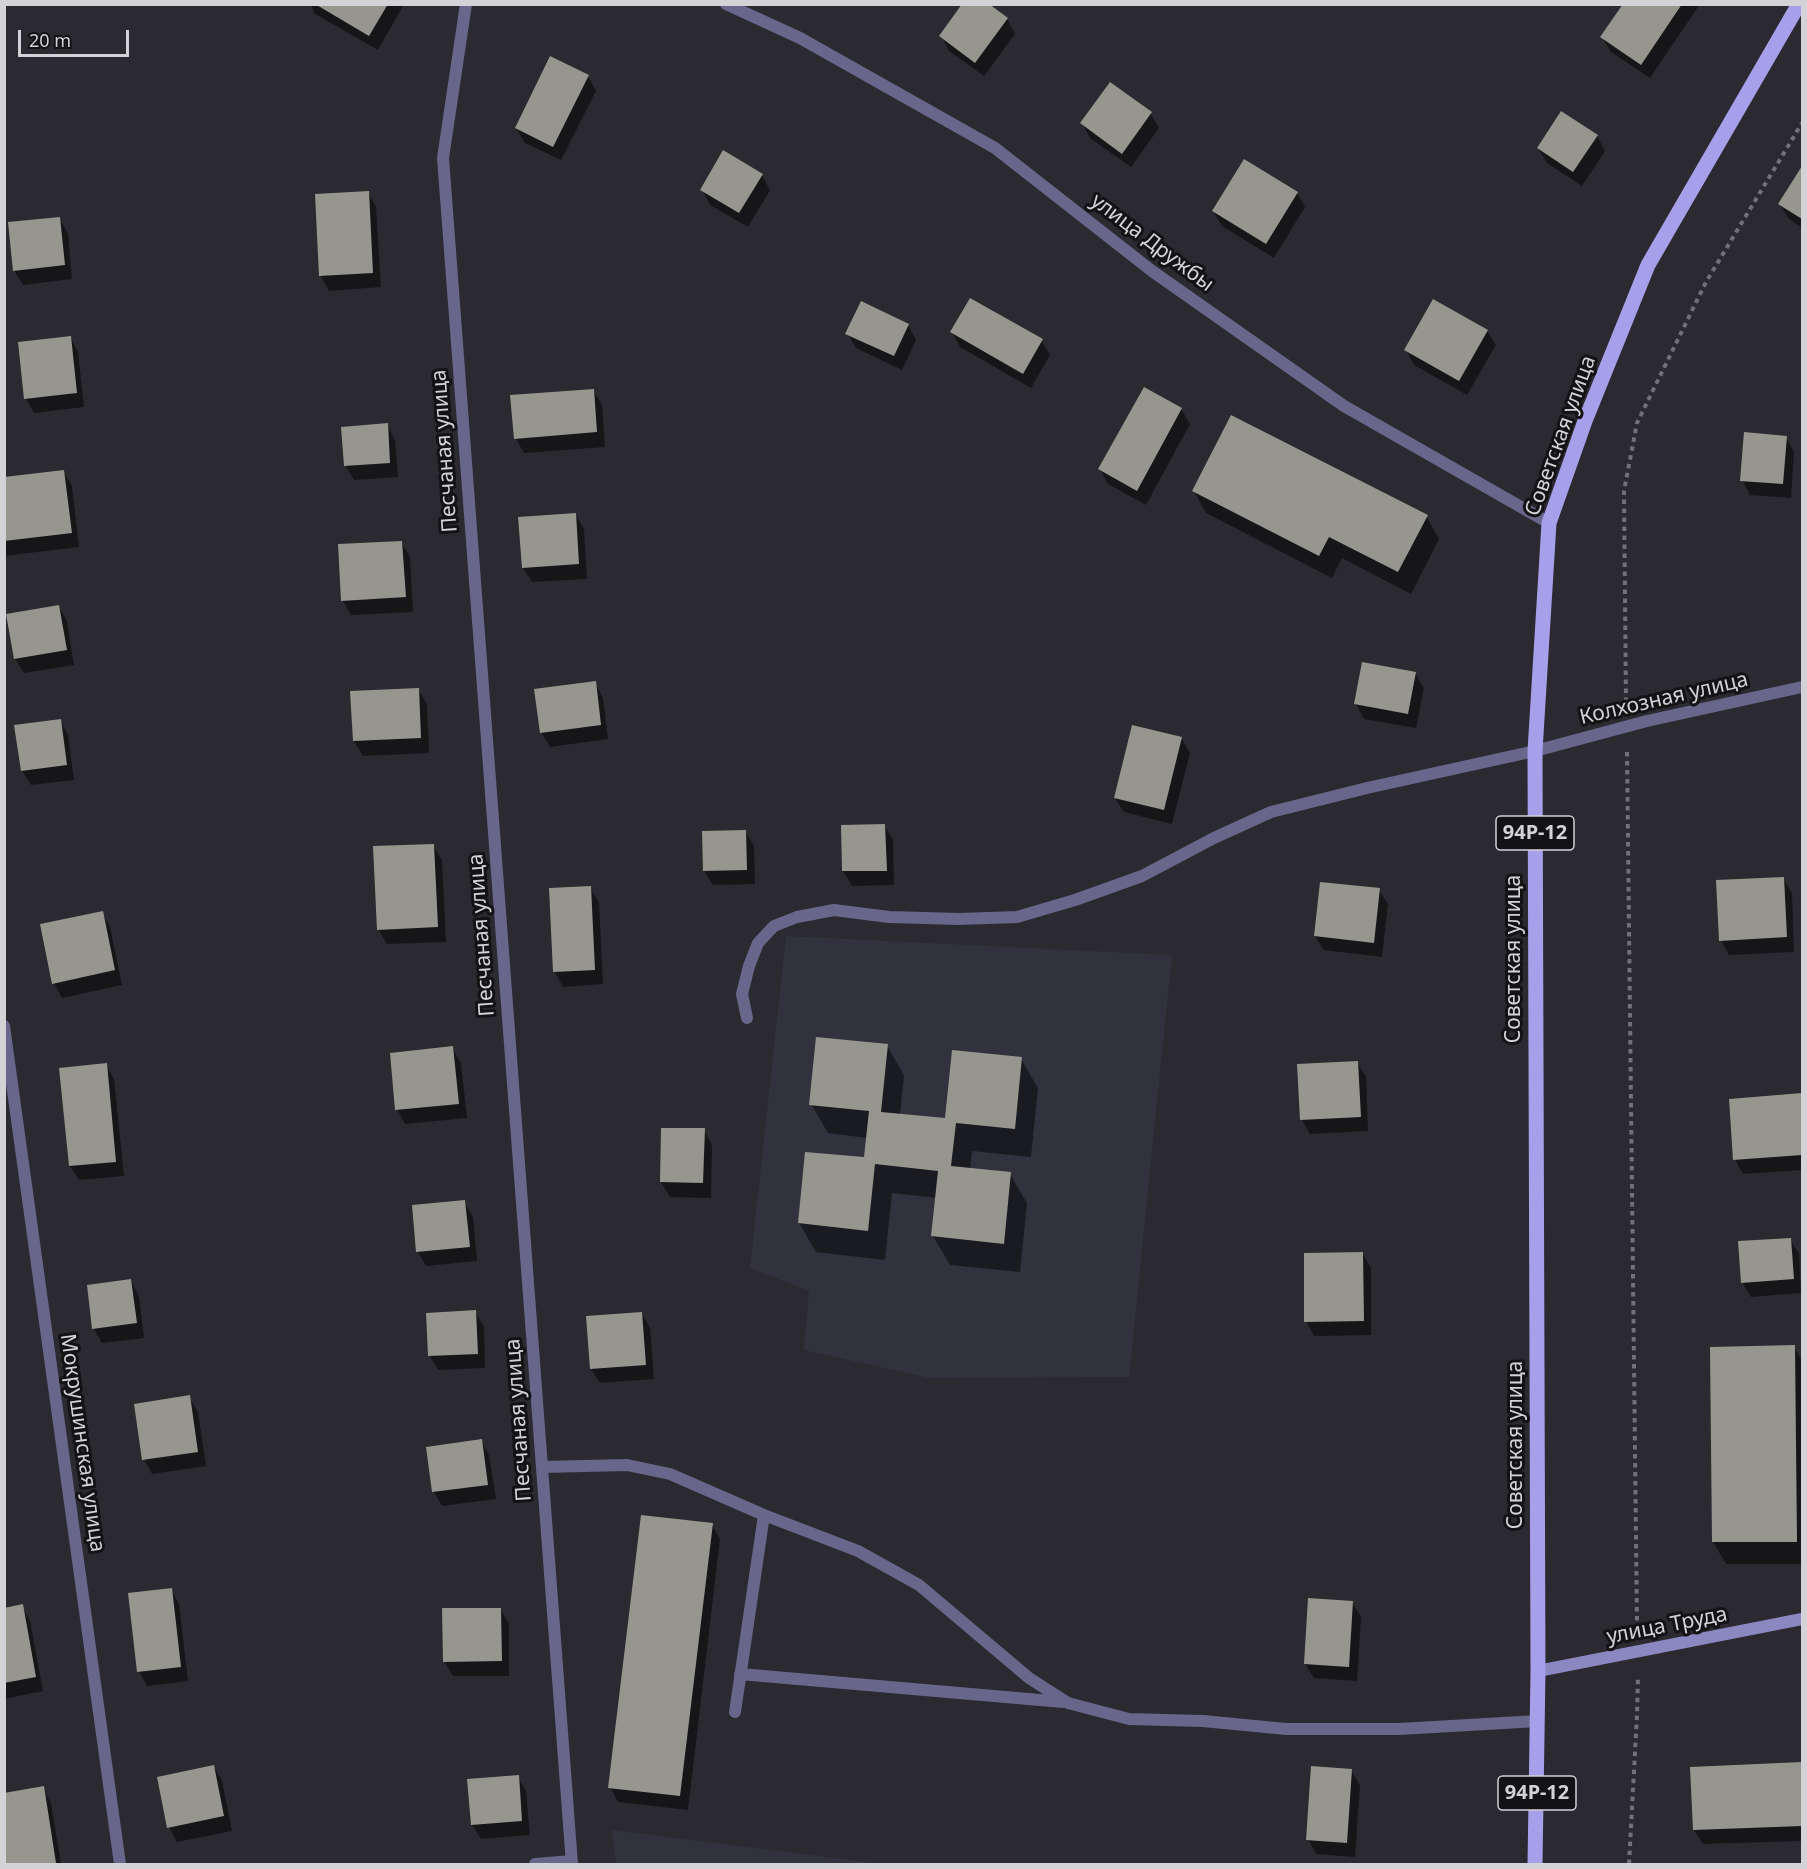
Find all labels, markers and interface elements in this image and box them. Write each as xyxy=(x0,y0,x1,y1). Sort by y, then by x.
scale bar xyxy=(21,18,132,56)
text: 20 m xyxy=(29,28,71,52)
street label: улица Дружбы xyxy=(1085,189,1219,297)
street label: Советская улица xyxy=(1520,352,1602,520)
street label: Песчаная улица xyxy=(427,369,463,533)
street label: Колхозная улица xyxy=(1577,667,1751,731)
road number: 94Р-12 xyxy=(1496,816,1574,850)
street label: Песчаная улица xyxy=(464,853,500,1017)
street label: Советская улица xyxy=(1501,875,1527,1043)
street label: Мокрушинская улица xyxy=(54,1332,110,1554)
street label: Песчаная улица xyxy=(501,1338,537,1502)
street label: Советская улица xyxy=(1503,1361,1529,1529)
street label: улица Труда xyxy=(1605,1602,1729,1650)
road number: 94Р-12 xyxy=(1498,1776,1576,1810)

